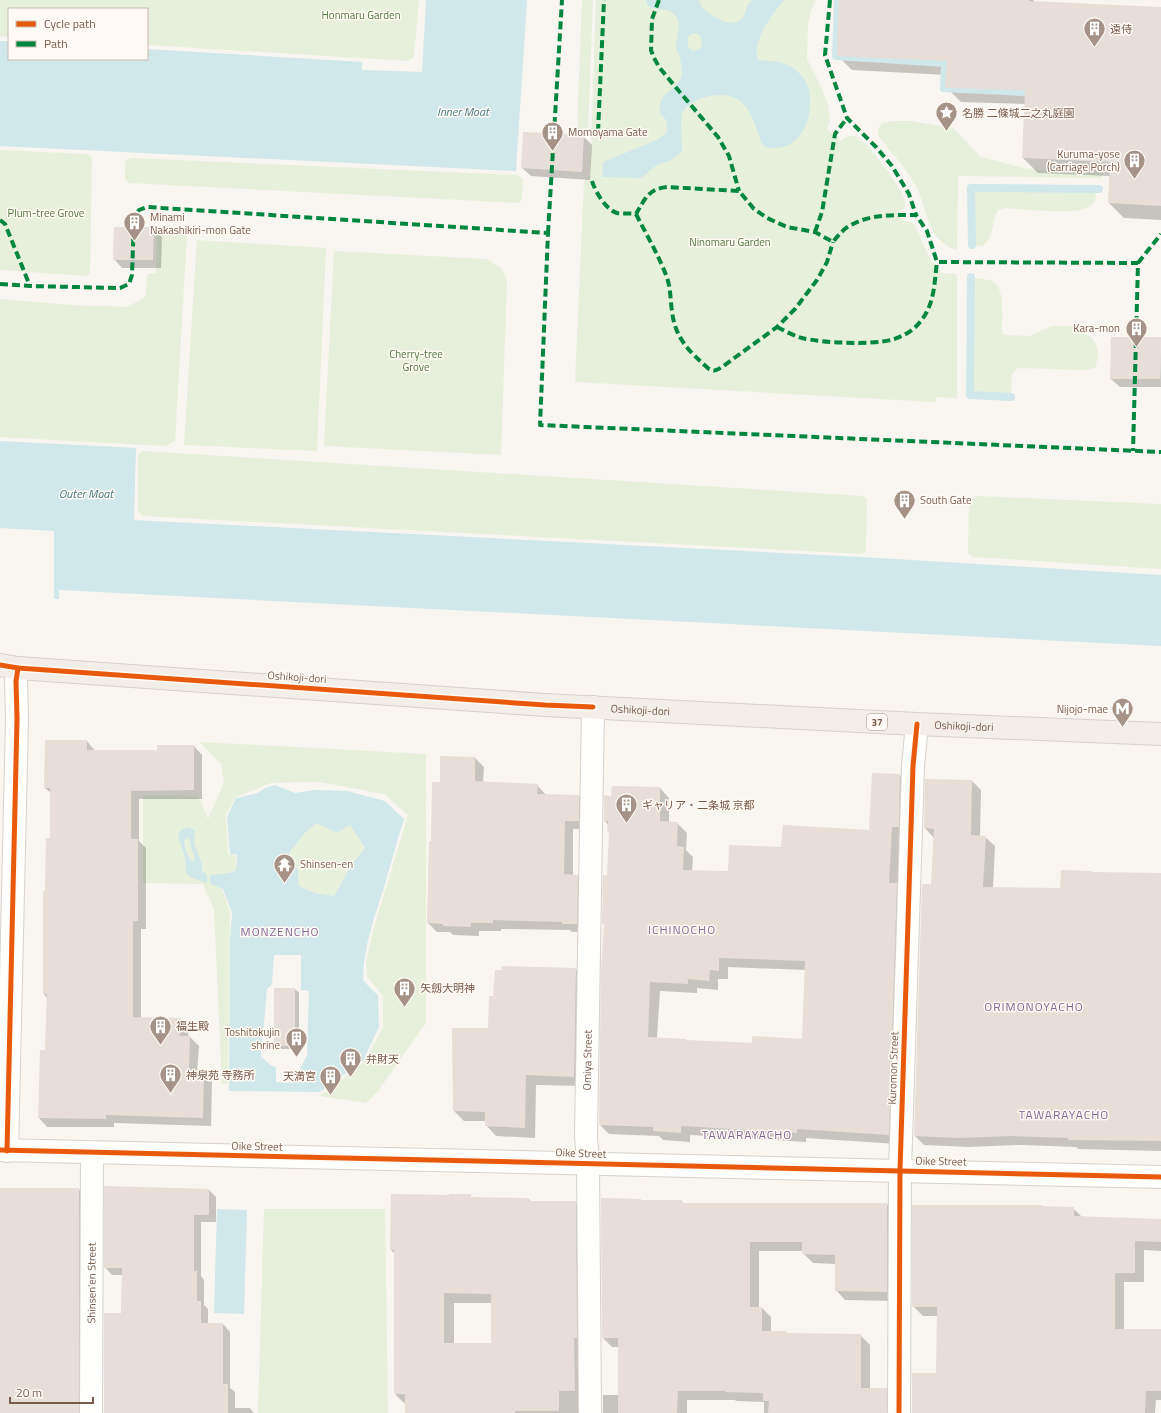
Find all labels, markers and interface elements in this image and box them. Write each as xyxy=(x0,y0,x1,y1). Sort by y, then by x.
park label: Honmaru Garden xyxy=(321,7,401,23)
legend xyxy=(8,8,148,60)
text: Cycle path xyxy=(44,14,96,33)
building icon: 遠侍 xyxy=(1081,16,1107,49)
place label: 遠侍 xyxy=(1110,21,1132,37)
text: Path xyxy=(44,34,68,53)
place icon: 名勝 二條城二之丸庭園 xyxy=(934,100,960,133)
water label: Inner Moat xyxy=(437,102,490,121)
place label: 名勝 二條城二之丸庭園 xyxy=(962,105,1074,121)
building icon: Momoyama Gate xyxy=(540,119,566,152)
place label: Momoyama Gate xyxy=(568,124,648,140)
place label: Kuruma-yose (Carriage Porch) xyxy=(1047,146,1120,175)
building icon: Kuruma-yose (Carriage Porch) xyxy=(1122,147,1148,180)
park label: Plum-tree Grove xyxy=(8,205,85,221)
place label: Minami Nakashikiri-mon Gate xyxy=(150,209,251,238)
building icon: Minami Nakashikiri-mon Gate xyxy=(121,210,147,243)
park label: Ninomaru Garden xyxy=(689,234,771,250)
building icon: Kara-mon xyxy=(1123,315,1149,348)
place label: Kara-mon xyxy=(1073,320,1120,336)
park label: Cherry-tree Grove xyxy=(389,346,443,375)
water label: Outer Moat xyxy=(59,484,114,503)
building icon: South Gate xyxy=(891,487,917,520)
place label: South Gate xyxy=(920,492,972,508)
street label: Oshikoji-dori xyxy=(267,667,327,687)
metro station icon: Nijojo-mae xyxy=(1110,696,1136,729)
street label: Oshikoji-dori xyxy=(610,700,670,719)
place label: Nijojo-mae xyxy=(1057,701,1108,717)
road number: 37 xyxy=(867,714,887,730)
street label: Oshikoji-dori xyxy=(934,717,994,735)
building icon: ギャリア・二条城 京都 xyxy=(613,792,639,825)
place label: ギャリア・二条城 京都 xyxy=(642,797,754,813)
temple icon: Shinsen-en xyxy=(271,851,297,884)
place label: Shinsen-en xyxy=(300,856,353,872)
district label: ICHINOCHO xyxy=(648,920,716,939)
district label: MONZENCHO xyxy=(241,922,319,941)
building icon: 矢劔大明神 xyxy=(391,975,417,1008)
place label: 矢劔大明神 xyxy=(420,980,475,996)
district label: ORIMONOYACHO xyxy=(984,997,1084,1016)
building icon: 福生殿 xyxy=(148,1013,174,1046)
place label: 福生殿 xyxy=(176,1018,209,1034)
place label: Toshitokujin shrine xyxy=(224,1024,280,1053)
building icon: Toshitokujin shrine xyxy=(283,1025,309,1058)
street label: Omiya Street xyxy=(579,1030,596,1090)
street label: Kuromon Street xyxy=(884,1031,902,1105)
building icon: 弁財天 xyxy=(338,1046,364,1079)
place label: 弁財天 xyxy=(366,1051,399,1067)
building icon: 神泉苑 寺務所 xyxy=(157,1062,183,1095)
building icon: 天満宮 xyxy=(318,1063,344,1096)
place label: 神泉苑 寺務所 xyxy=(186,1067,255,1083)
place label: 天満宮 xyxy=(283,1068,316,1084)
district label: TAWARAYACHO xyxy=(1019,1105,1109,1124)
district label: TAWARAYACHO xyxy=(702,1125,792,1144)
street label: Oike Street xyxy=(231,1138,283,1154)
street label: Oike Street xyxy=(555,1144,607,1162)
street label: Oike Street xyxy=(915,1153,967,1169)
street label: Shinsen'en Street xyxy=(83,1242,100,1324)
scale bar xyxy=(10,1379,93,1405)
text: 20 m xyxy=(16,1383,42,1402)

